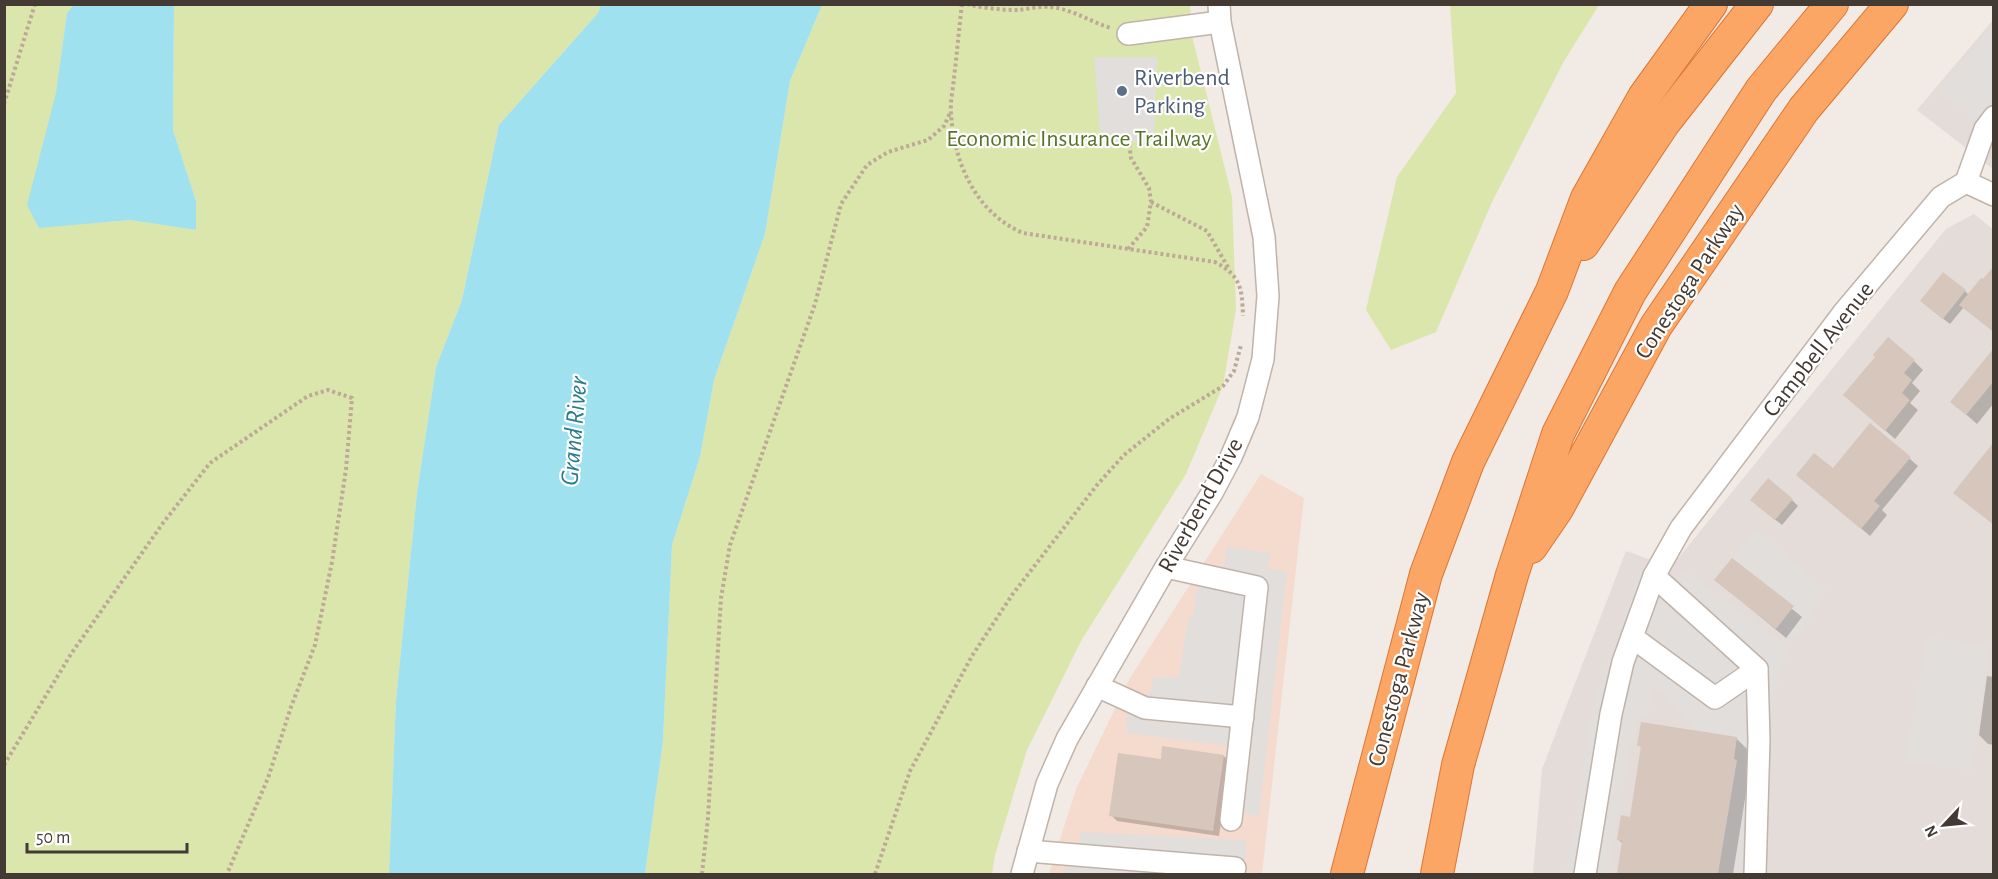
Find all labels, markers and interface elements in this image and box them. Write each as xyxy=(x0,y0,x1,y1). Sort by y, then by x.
place label: Riverbend Parking xyxy=(1134,66,1230,118)
marker: Riverbend Parking xyxy=(1115,84,1129,98)
park label: Economic Insurance Trailway xyxy=(946,127,1212,151)
street label: Conestoga Parkway xyxy=(1631,200,1749,363)
street label: Campbell Avenue xyxy=(1759,278,1879,422)
water label: Grand River xyxy=(556,374,592,487)
street label: Riverbend Drive xyxy=(1154,434,1248,577)
street label: Conestoga Parkway xyxy=(1364,589,1434,769)
north arrow xyxy=(1914,795,1974,855)
scale bar xyxy=(27,816,188,854)
text: N xyxy=(1922,823,1941,840)
text: 50 m xyxy=(36,829,70,847)

